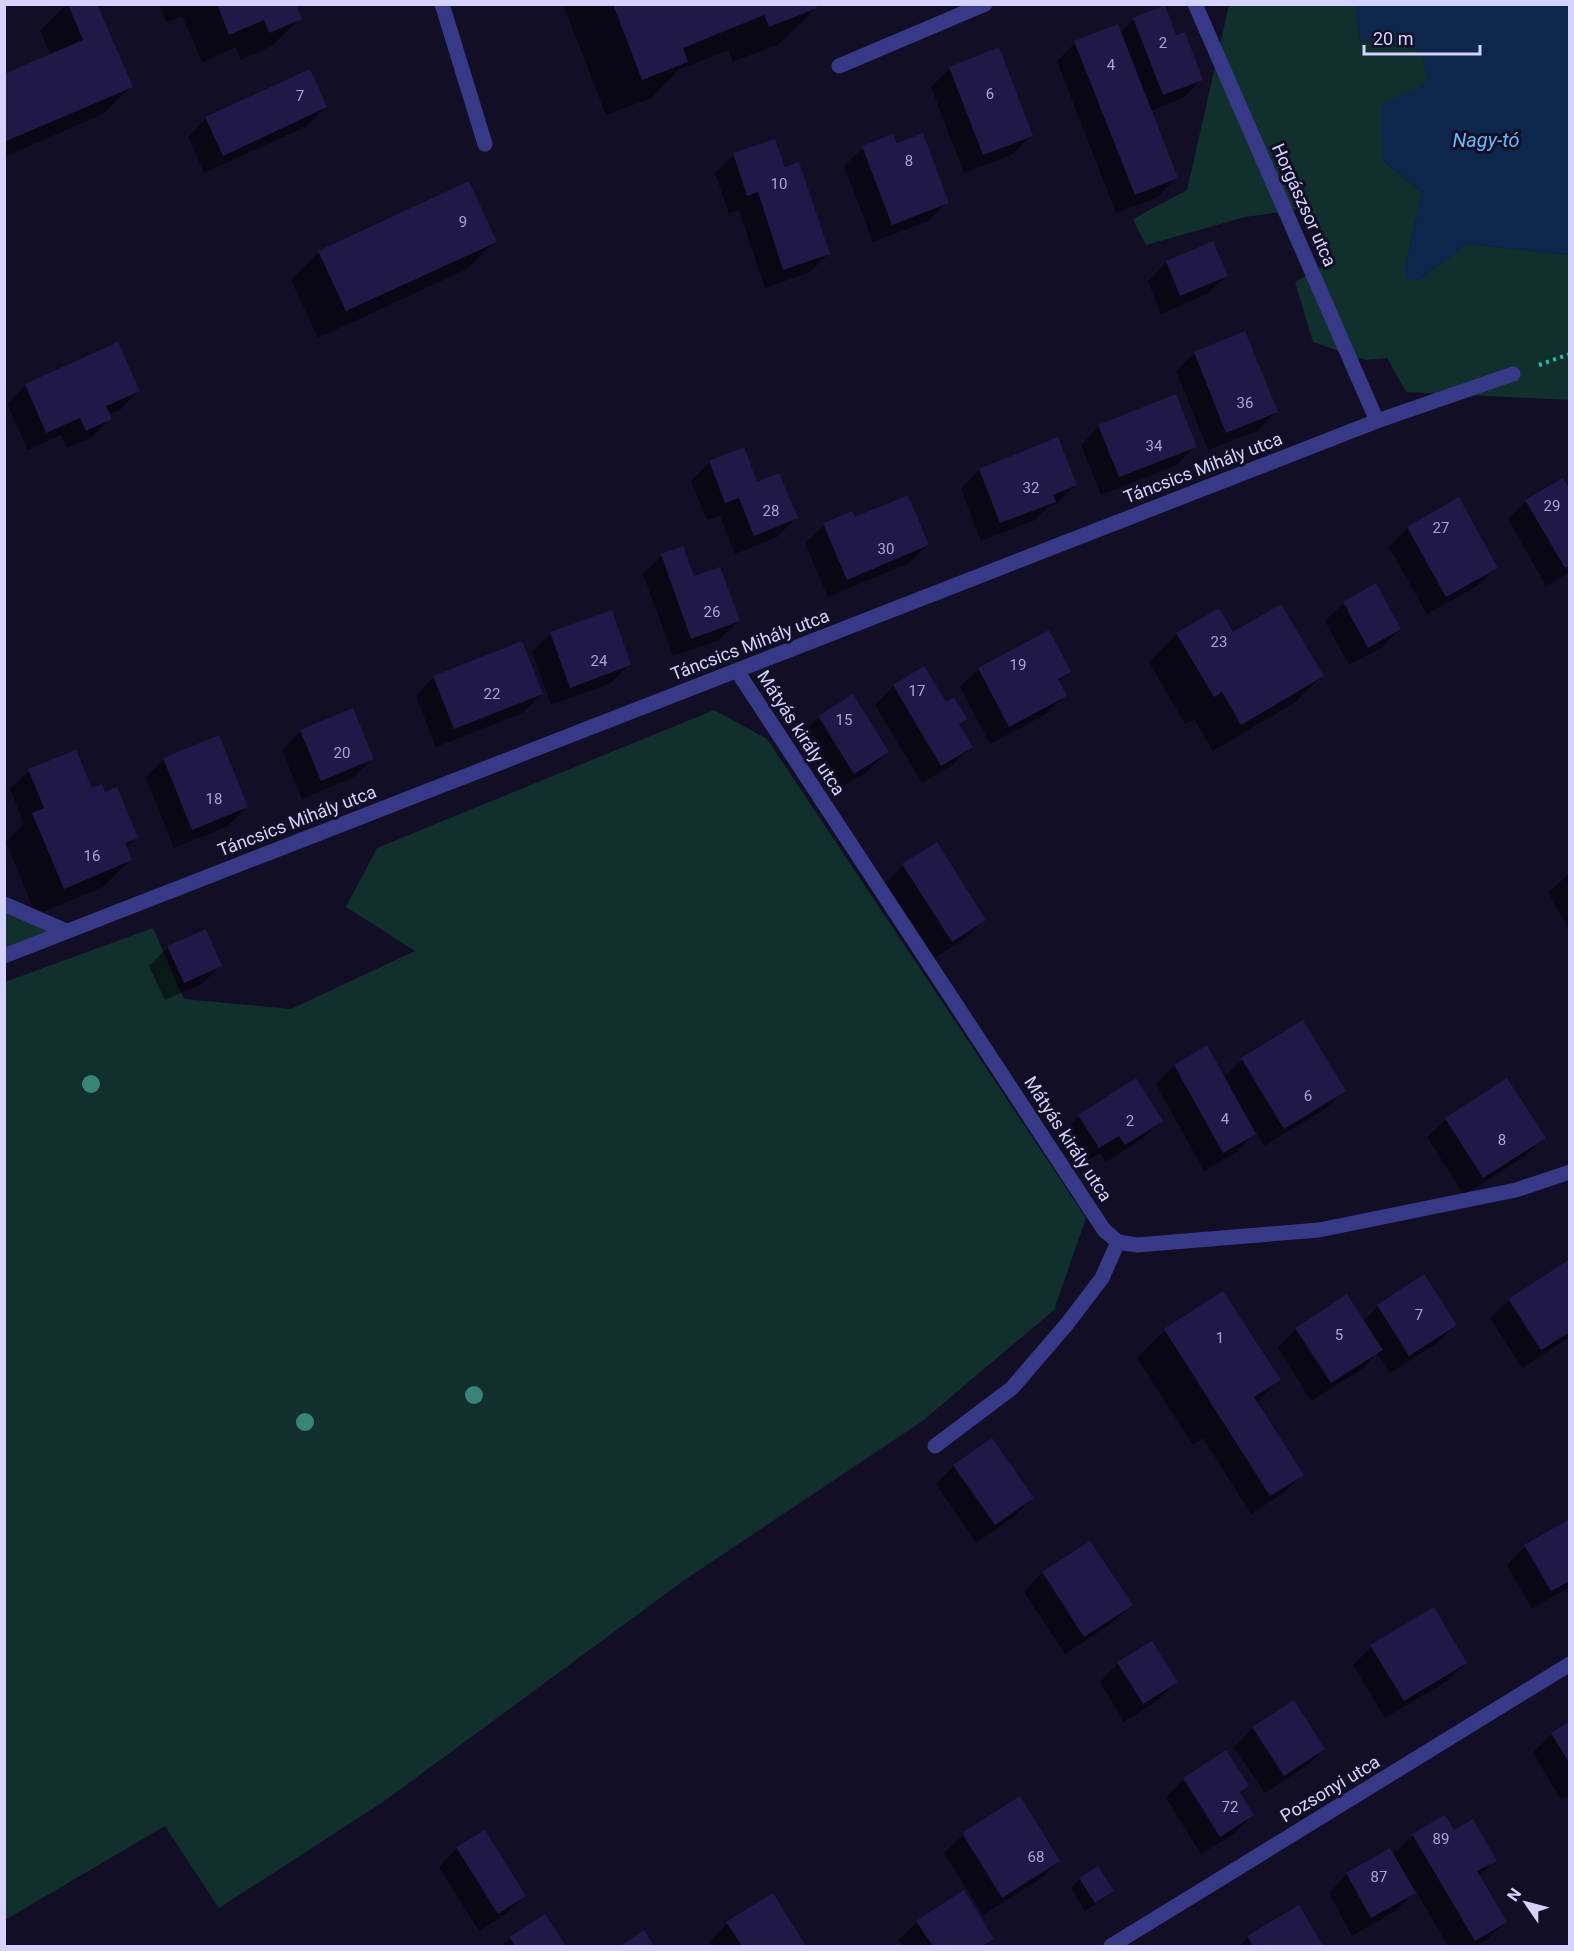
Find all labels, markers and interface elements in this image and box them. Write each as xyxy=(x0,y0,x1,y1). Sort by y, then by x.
scale bar xyxy=(1364,18,1480,56)
text: 20 m xyxy=(1373,28,1413,49)
house number: 2 xyxy=(1159,34,1167,52)
house number: 4 xyxy=(1107,56,1116,74)
house number: 6 xyxy=(986,85,994,103)
house number: 7 xyxy=(296,87,304,105)
water label: Nagy-tó xyxy=(1452,128,1520,152)
street label: Horgászsor utca xyxy=(1268,140,1341,270)
house number: 8 xyxy=(905,152,913,170)
house number: 10 xyxy=(771,175,787,193)
house number: 9 xyxy=(459,213,467,231)
house number: 36 xyxy=(1237,394,1253,412)
street label: Táncsics Mihály utca xyxy=(1121,428,1285,507)
house number: 34 xyxy=(1146,437,1163,455)
house number: 32 xyxy=(1023,479,1039,497)
house number: 29 xyxy=(1544,497,1560,515)
house number: 28 xyxy=(763,502,779,520)
house number: 27 xyxy=(1433,519,1449,537)
house number: 30 xyxy=(878,540,894,558)
house number: 26 xyxy=(704,603,720,621)
street label: Táncsics Mihály utca xyxy=(668,605,832,684)
house number: 23 xyxy=(1211,633,1227,651)
house number: 24 xyxy=(591,652,608,670)
house number: 19 xyxy=(1010,656,1026,674)
street label: Mátyás király utca xyxy=(753,666,850,799)
house number: 17 xyxy=(909,682,925,700)
house number: 22 xyxy=(484,685,500,703)
house number: 15 xyxy=(836,711,852,729)
house number: 20 xyxy=(334,744,350,762)
street label: Táncsics Mihály utca xyxy=(215,781,379,860)
house number: 18 xyxy=(206,790,222,808)
house number: 16 xyxy=(84,847,100,865)
street label: Mátyás király utca xyxy=(1020,1072,1117,1205)
house number: 6 xyxy=(1304,1087,1312,1105)
house number: 4 xyxy=(1221,1110,1230,1128)
house number: 2 xyxy=(1126,1112,1134,1130)
house number: 8 xyxy=(1498,1131,1506,1149)
house number: 7 xyxy=(1415,1306,1423,1324)
house number: 5 xyxy=(1335,1326,1343,1344)
house number: 1 xyxy=(1216,1329,1224,1347)
street label: Pozsonyi utca xyxy=(1276,1751,1383,1826)
house number: 72 xyxy=(1222,1798,1238,1816)
house number: 89 xyxy=(1433,1830,1449,1848)
house number: 68 xyxy=(1028,1848,1044,1866)
house number: 87 xyxy=(1371,1868,1387,1886)
north arrow xyxy=(1496,1873,1556,1933)
text: N xyxy=(1503,1885,1525,1905)

